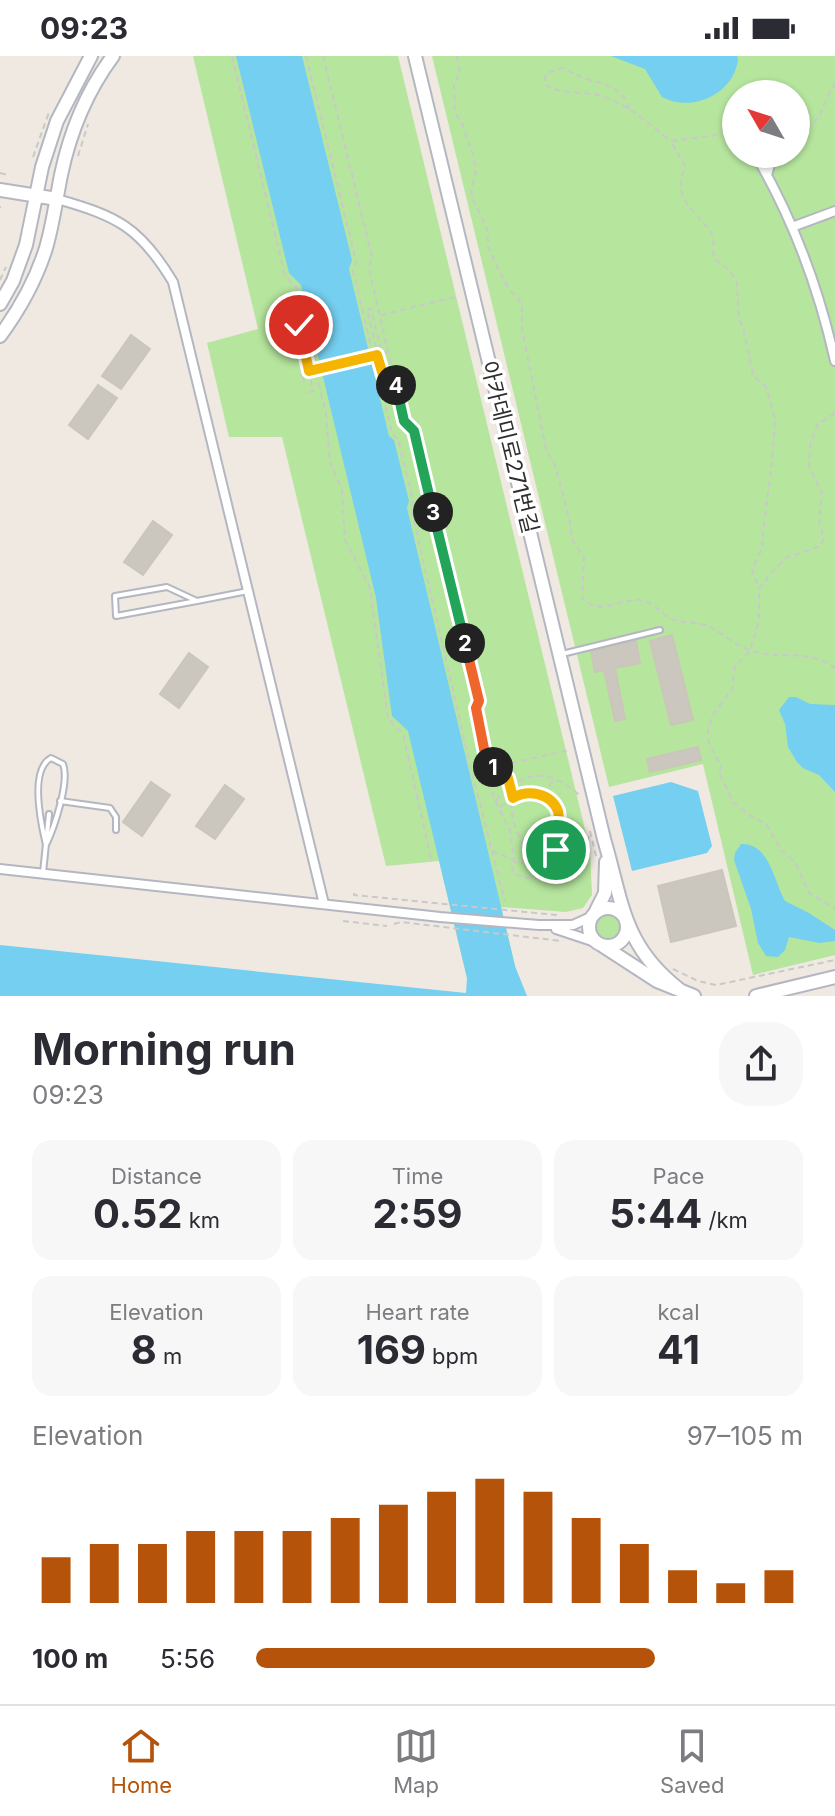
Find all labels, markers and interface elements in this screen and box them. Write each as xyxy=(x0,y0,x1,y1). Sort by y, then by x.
text: 09:23 xyxy=(40,10,128,46)
north arrow xyxy=(722,80,810,168)
map controls xyxy=(722,80,810,168)
pin xyxy=(265,291,333,359)
icon: check xyxy=(277,303,321,347)
street label: 아카데미로271번길 xyxy=(476,358,544,536)
pin: 4 xyxy=(376,365,416,405)
text: 4 xyxy=(389,372,403,398)
pin: 3 xyxy=(413,492,453,532)
text: 3 xyxy=(426,499,440,525)
pin: 2 xyxy=(445,623,485,663)
text: 2 xyxy=(458,630,472,656)
pin: 1 xyxy=(473,747,513,787)
text: 1 xyxy=(488,754,498,780)
pin xyxy=(522,816,590,884)
icon: arrive xyxy=(534,828,578,872)
text: Morning run xyxy=(32,1022,296,1076)
button: share xyxy=(719,1022,803,1106)
text: 09:23 xyxy=(32,1079,104,1110)
text: Distance xyxy=(111,1163,202,1189)
text: Time xyxy=(392,1163,443,1189)
text: Pace xyxy=(653,1163,704,1189)
text: 0.52 xyxy=(93,1189,183,1238)
text: 2:59 xyxy=(372,1189,463,1238)
text: 5:44 xyxy=(609,1189,702,1238)
text: km xyxy=(183,1207,220,1233)
text: /km xyxy=(702,1207,748,1233)
text: Elevation xyxy=(109,1299,204,1325)
text: Heart rate xyxy=(365,1299,470,1325)
text: kcal xyxy=(657,1299,700,1325)
text: 8 xyxy=(131,1325,157,1374)
text: 169 xyxy=(357,1325,426,1374)
text: 41 xyxy=(657,1325,700,1374)
text: m xyxy=(157,1343,182,1369)
text: bpm xyxy=(426,1343,478,1369)
text: Elevation xyxy=(32,1420,143,1451)
text: 97–105 m xyxy=(687,1420,803,1451)
text: 100 m xyxy=(32,1643,108,1674)
text: 5:56 xyxy=(160,1643,215,1674)
tab: Home xyxy=(111,1724,172,1798)
tab: Map xyxy=(393,1724,439,1798)
tab: Saved xyxy=(660,1724,724,1798)

